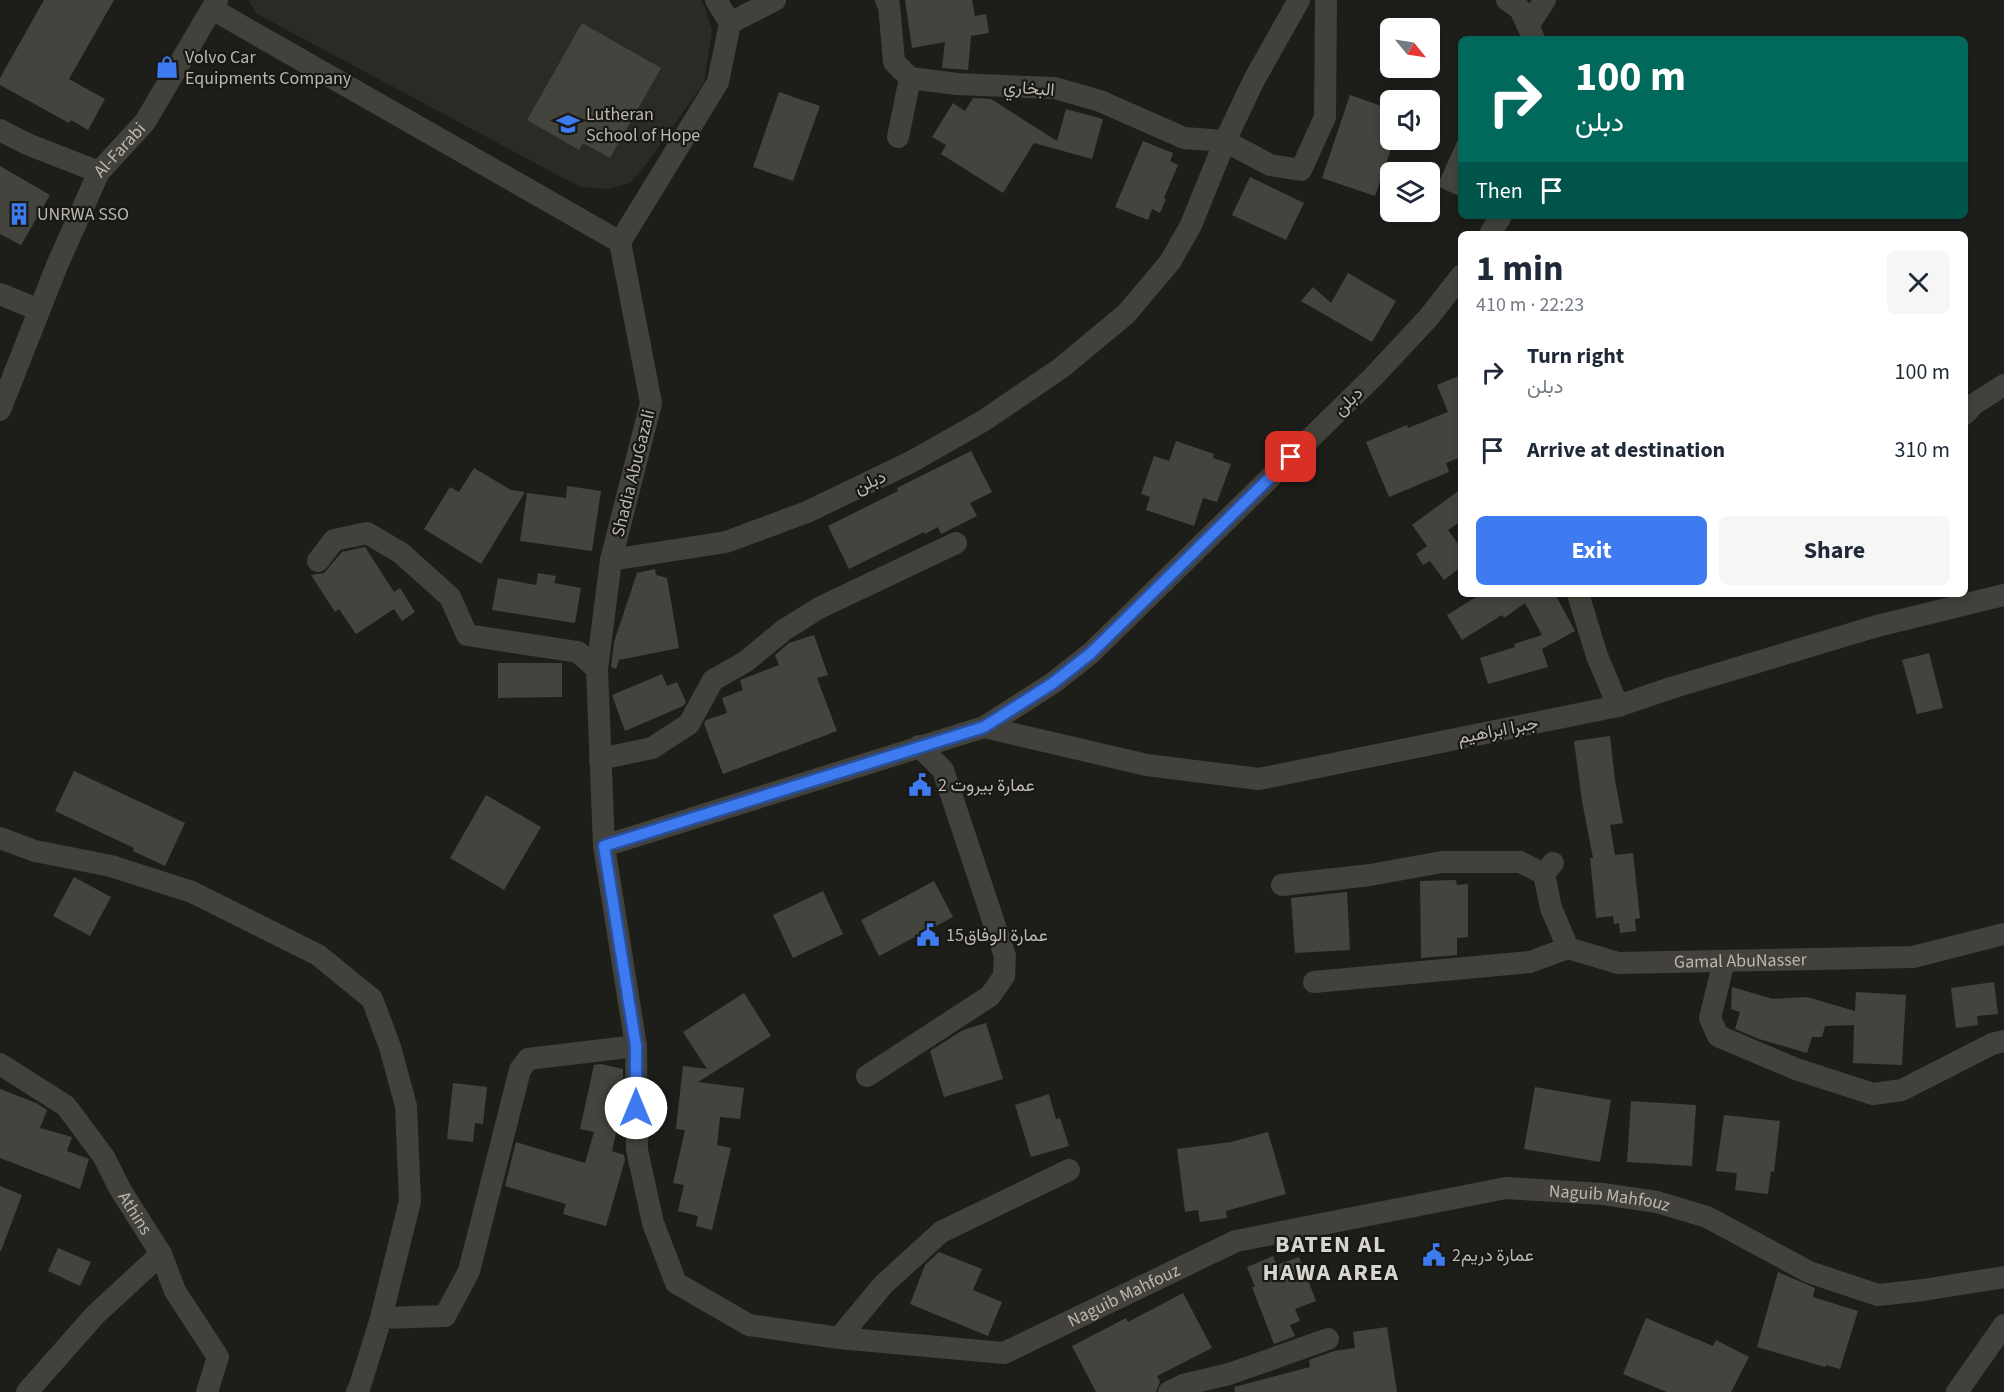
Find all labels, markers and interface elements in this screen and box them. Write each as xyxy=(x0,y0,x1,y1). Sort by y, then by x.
north arrow xyxy=(1380,18,1440,78)
map controls xyxy=(1380,18,1440,222)
place label: Volvo Car Equipments Company xyxy=(185,45,352,91)
text: 100 m xyxy=(1575,47,1686,107)
shop icon: Volvo Car Equipments Company xyxy=(154,54,180,80)
icon: right xyxy=(1476,60,1554,138)
street label: البخاري xyxy=(1002,74,1056,105)
button: sound xyxy=(1380,90,1440,150)
place label: Lutheran School of Hope xyxy=(586,102,700,148)
text: دبلن xyxy=(1575,103,1624,142)
school or university icon: Lutheran School of Hope xyxy=(555,111,581,137)
street label: Al-Farabi xyxy=(88,117,152,183)
button: layers xyxy=(1380,162,1440,222)
icon: arrive xyxy=(1535,174,1568,207)
text: Then xyxy=(1476,175,1523,207)
building icon: UNRWA SSO xyxy=(6,201,32,227)
place label: UNRWA SSO xyxy=(37,202,129,227)
text: 1 min xyxy=(1476,243,1564,294)
button: close xyxy=(1887,251,1950,314)
text: 410 m · 22:23 xyxy=(1476,291,1584,319)
text: Turn right xyxy=(1527,340,1624,372)
icon: right xyxy=(1476,356,1509,389)
text: 100 m xyxy=(1895,356,1950,388)
text: دبلن xyxy=(1527,373,1563,401)
street label: دبلن xyxy=(1328,381,1369,422)
street label: Shadia AbuGazali xyxy=(606,407,661,540)
pin xyxy=(1265,431,1316,482)
icon: arrive xyxy=(1476,434,1509,467)
text: Arrive at destination xyxy=(1527,434,1725,466)
text: 310 m xyxy=(1895,434,1950,466)
icon: arrive xyxy=(1274,440,1307,473)
street label: دبلن xyxy=(850,464,890,501)
button: Exit xyxy=(1476,516,1707,585)
button: Share xyxy=(1719,516,1950,585)
street label: جبرا ابراهيم xyxy=(1456,710,1541,751)
public building icon: عمارة بيروت 2 xyxy=(907,772,933,798)
place label: عمارة بيروت 2 xyxy=(938,773,1035,798)
public building icon: عمارة الوفاق15 xyxy=(915,922,941,948)
place label: عمارة الوفاق15 xyxy=(946,923,1048,948)
street label: Gamal AbuNasser xyxy=(1674,947,1808,975)
position arrow xyxy=(604,1076,668,1140)
street label: Naguib Mahfouz xyxy=(1548,1179,1673,1218)
street label: Athins xyxy=(112,1187,158,1240)
district label: BATEN AL HAWA AREA xyxy=(1263,1227,1399,1290)
public building icon: عمارة دريم2 xyxy=(1421,1242,1447,1268)
place label: عمارة دريم2 xyxy=(1452,1243,1534,1268)
street label: Naguib Mahfouz xyxy=(1063,1258,1184,1333)

